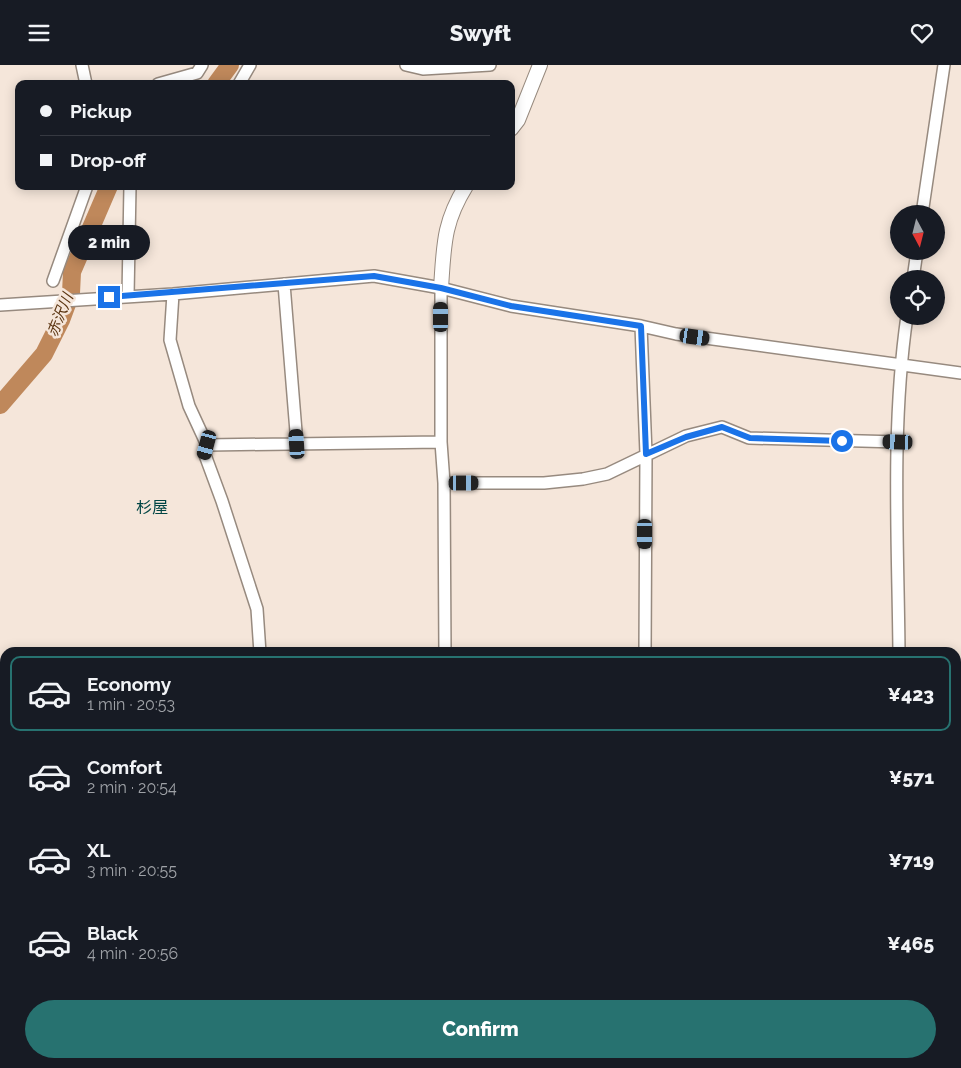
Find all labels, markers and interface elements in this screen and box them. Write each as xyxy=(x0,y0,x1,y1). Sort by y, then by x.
icon: menu xyxy=(25,19,53,47)
icon: heart xyxy=(908,19,936,47)
text: Swyft xyxy=(450,20,511,46)
text: Pickup xyxy=(70,100,132,122)
text: Drop-off xyxy=(70,149,146,171)
north arrow xyxy=(890,205,945,260)
map controls xyxy=(890,205,945,325)
callout: 2 min xyxy=(68,225,150,259)
text: 2 min xyxy=(88,233,130,252)
button: locate xyxy=(890,270,945,325)
route end xyxy=(98,286,120,308)
water label: 赤沢川 xyxy=(43,289,78,339)
car xyxy=(433,302,448,332)
car xyxy=(679,327,710,347)
car xyxy=(195,429,218,461)
car xyxy=(288,429,305,459)
route start xyxy=(831,430,853,452)
car xyxy=(882,434,913,450)
car xyxy=(449,476,479,491)
district label: 杉屋 xyxy=(136,498,168,517)
car xyxy=(637,519,652,549)
icon: car xyxy=(27,671,72,716)
text: Economy xyxy=(87,673,171,695)
text: ¥423 xyxy=(887,683,934,705)
text: 1 min · 20:53 xyxy=(87,695,175,714)
icon: car xyxy=(27,754,72,799)
text: Comfort xyxy=(87,756,162,778)
text: ¥571 xyxy=(889,766,934,788)
text: 2 min · 20:54 xyxy=(87,778,177,797)
icon: car xyxy=(27,837,72,882)
text: XL xyxy=(87,839,110,861)
text: ¥719 xyxy=(888,849,934,871)
text: 3 min · 20:55 xyxy=(87,861,177,880)
icon: car xyxy=(27,920,72,965)
text: Black xyxy=(87,922,138,944)
text: ¥465 xyxy=(887,932,934,954)
text: 4 min · 20:56 xyxy=(87,944,178,963)
button: Confirm xyxy=(25,1000,936,1058)

